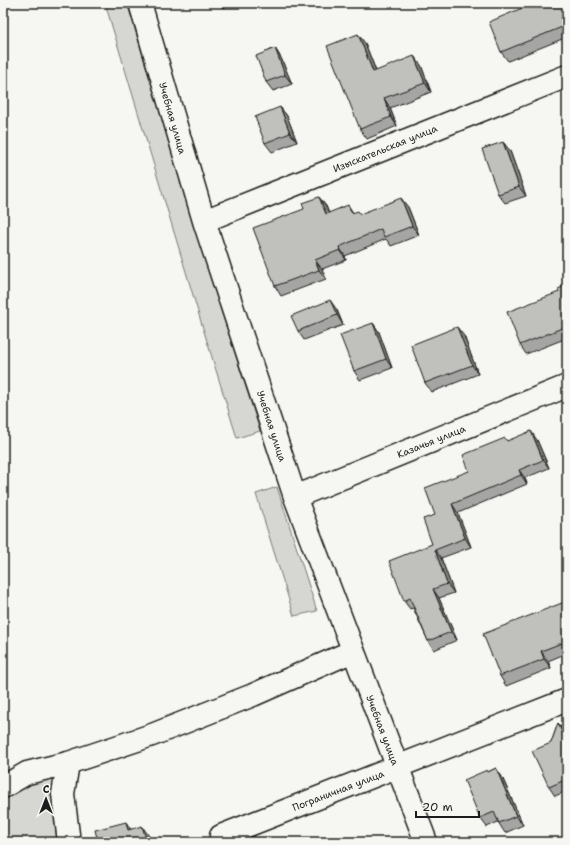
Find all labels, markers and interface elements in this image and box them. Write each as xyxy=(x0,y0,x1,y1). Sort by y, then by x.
street label: Учебная улица xyxy=(156,81,189,156)
street label: Изыскательская улица xyxy=(331,121,440,175)
street label: Учебная улица xyxy=(254,389,289,464)
street label: Казачья улица xyxy=(395,421,468,461)
street label: Учебная улица xyxy=(363,693,402,768)
street label: Пограничная улица xyxy=(290,767,387,814)
north arrow xyxy=(26,779,66,819)
text: С xyxy=(43,782,50,797)
scale bar xyxy=(416,793,479,819)
text: 20 m xyxy=(422,799,453,815)

